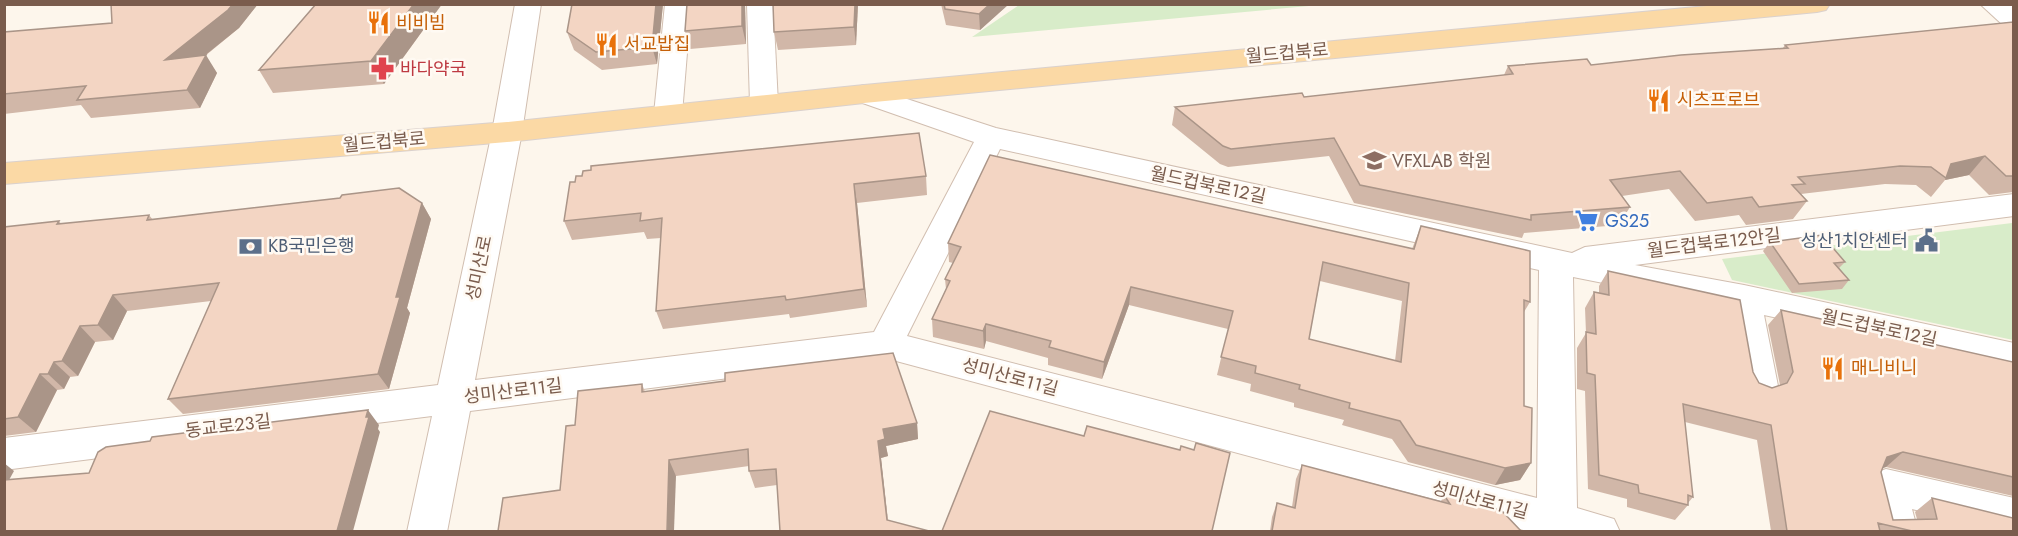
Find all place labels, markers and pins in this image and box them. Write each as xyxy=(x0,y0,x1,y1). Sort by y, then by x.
restaurant icon: 비비빔 xyxy=(365,10,391,36)
place label: 비비빔 xyxy=(396,10,446,36)
restaurant icon: 서교밥집 xyxy=(593,31,619,57)
place label: 서교밥집 xyxy=(624,31,690,57)
pharmacy icon: 바다약국 xyxy=(369,56,395,82)
place label: 바다약국 xyxy=(400,56,466,82)
restaurant icon: 시츠프로브 xyxy=(1646,87,1672,113)
place label: 시츠프로브 xyxy=(1677,87,1760,113)
school or university icon: VFXLAB 학원 xyxy=(1361,148,1387,174)
place label: VFXLAB 학원 xyxy=(1392,148,1491,174)
supermarket icon: GS25 xyxy=(1574,208,1600,234)
place label: GS25 xyxy=(1605,208,1649,234)
place label: 성산1치안센터 xyxy=(1801,228,1908,254)
public building icon: 성산1치안센터 xyxy=(1913,228,1939,254)
bank icon: KB국민은행 xyxy=(237,233,263,259)
place label: KB국민은행 xyxy=(268,233,354,259)
restaurant icon: 매니비니 xyxy=(1820,355,1846,381)
place label: 매니비니 xyxy=(1851,355,1917,381)

